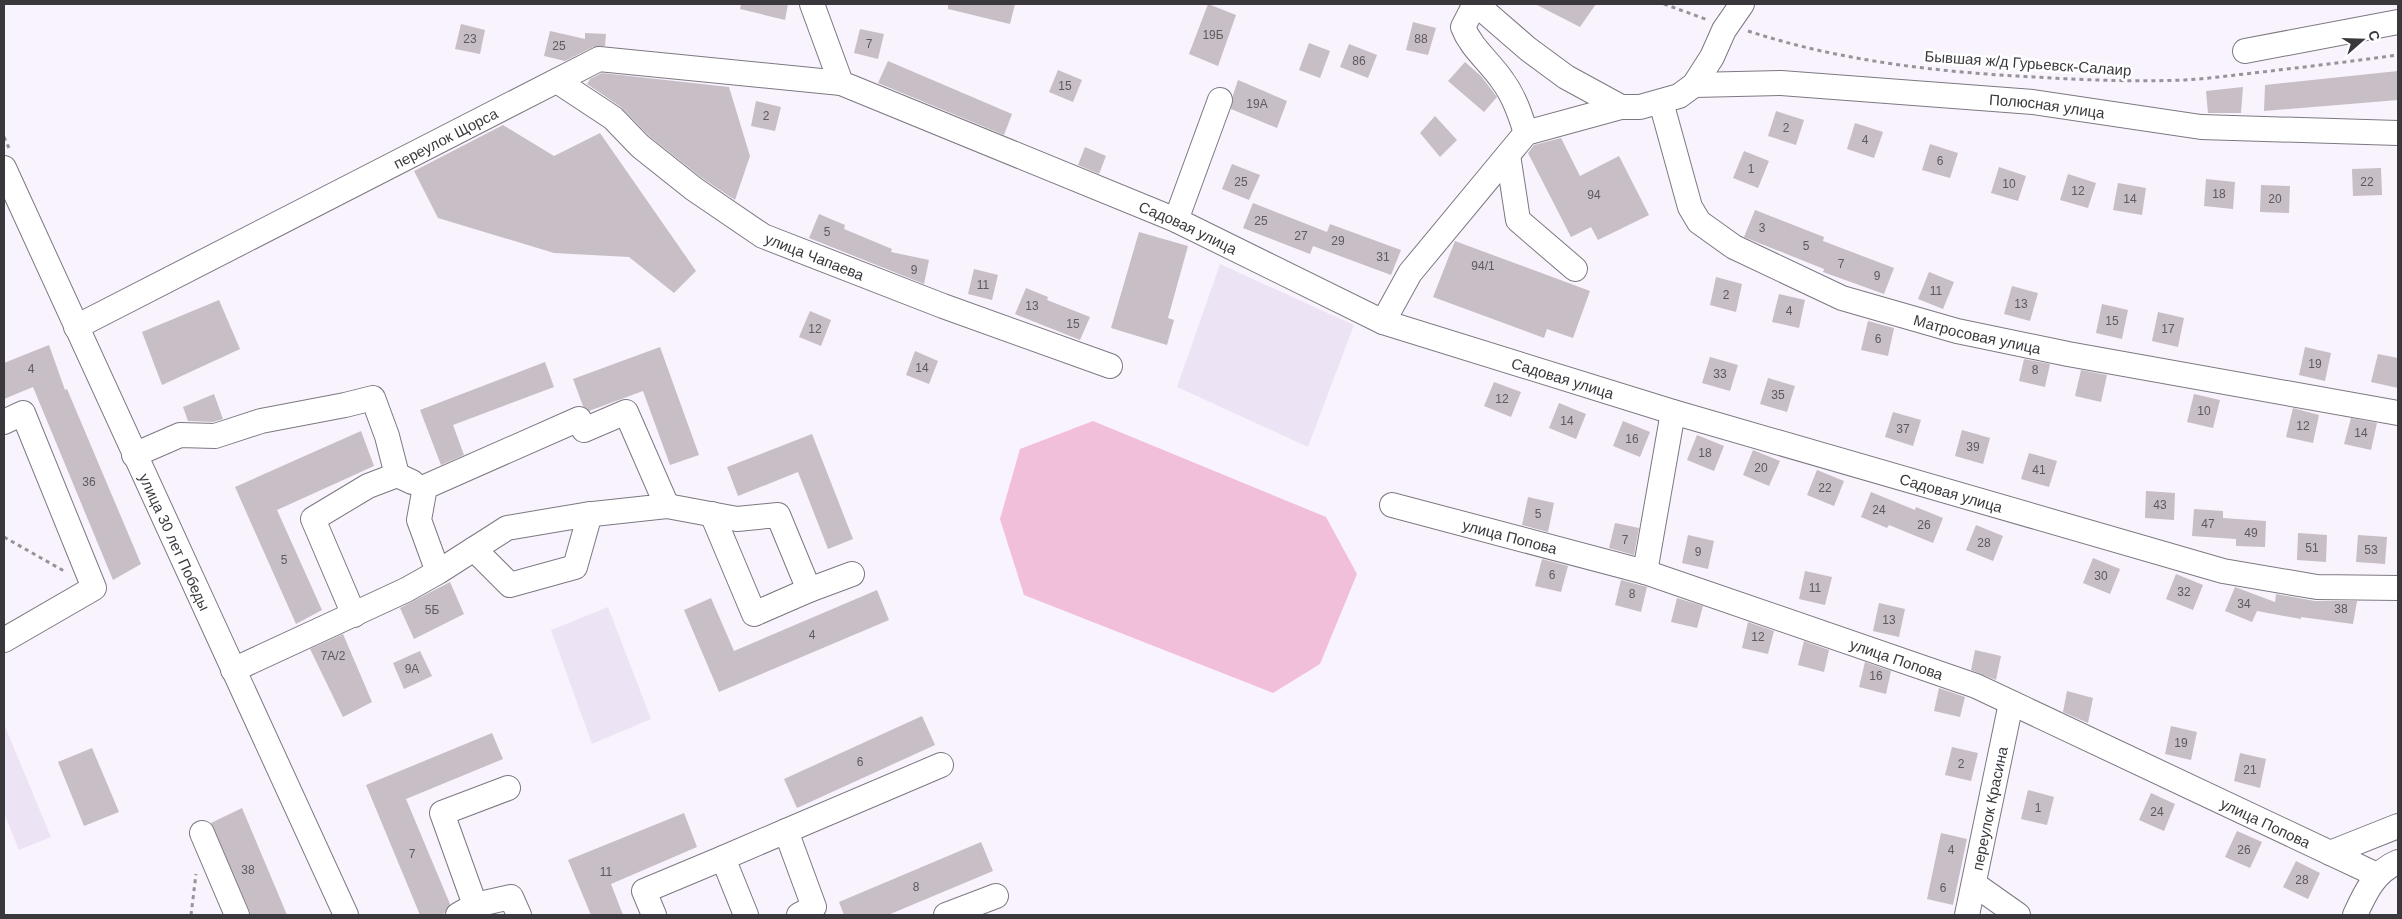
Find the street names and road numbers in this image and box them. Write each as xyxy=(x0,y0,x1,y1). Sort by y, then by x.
street label: Бывшая ж/д Гурьевск-Салаир xyxy=(1924,47,2132,79)
street label: Полюсная улица xyxy=(1988,90,2107,121)
street label: переулок Щорса xyxy=(390,104,501,171)
street label: Садовая улица xyxy=(1137,197,1240,258)
street label: улица Чапаева xyxy=(763,229,867,283)
street label: Матросовая улица xyxy=(1912,311,2043,357)
street label: Садовая улица xyxy=(1509,354,1617,402)
street label: Садовая улица xyxy=(1898,469,2005,515)
street label: улица 30 лет Победы xyxy=(136,470,214,613)
street label: улица Попова xyxy=(1461,516,1560,557)
street label: улица Попова xyxy=(1848,635,1946,683)
street label: переулок Красина xyxy=(1968,744,2010,872)
street label: улица Попова xyxy=(2218,794,2314,851)

